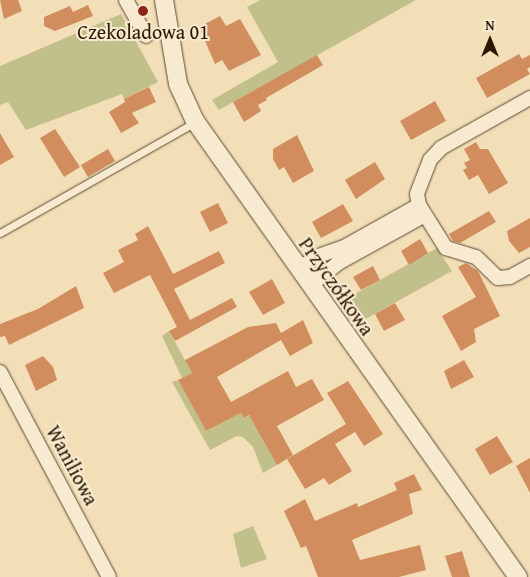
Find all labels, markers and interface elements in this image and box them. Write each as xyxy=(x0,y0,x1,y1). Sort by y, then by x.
marker: Czekoladowa 01 xyxy=(137,5,149,17)
north arrow xyxy=(465,15,515,65)
text: N xyxy=(485,15,495,35)
place label: Czekoladowa 01 xyxy=(77,19,209,43)
street label: Przyczółkowa xyxy=(294,232,380,340)
street label: Waniliowa xyxy=(42,421,104,509)

